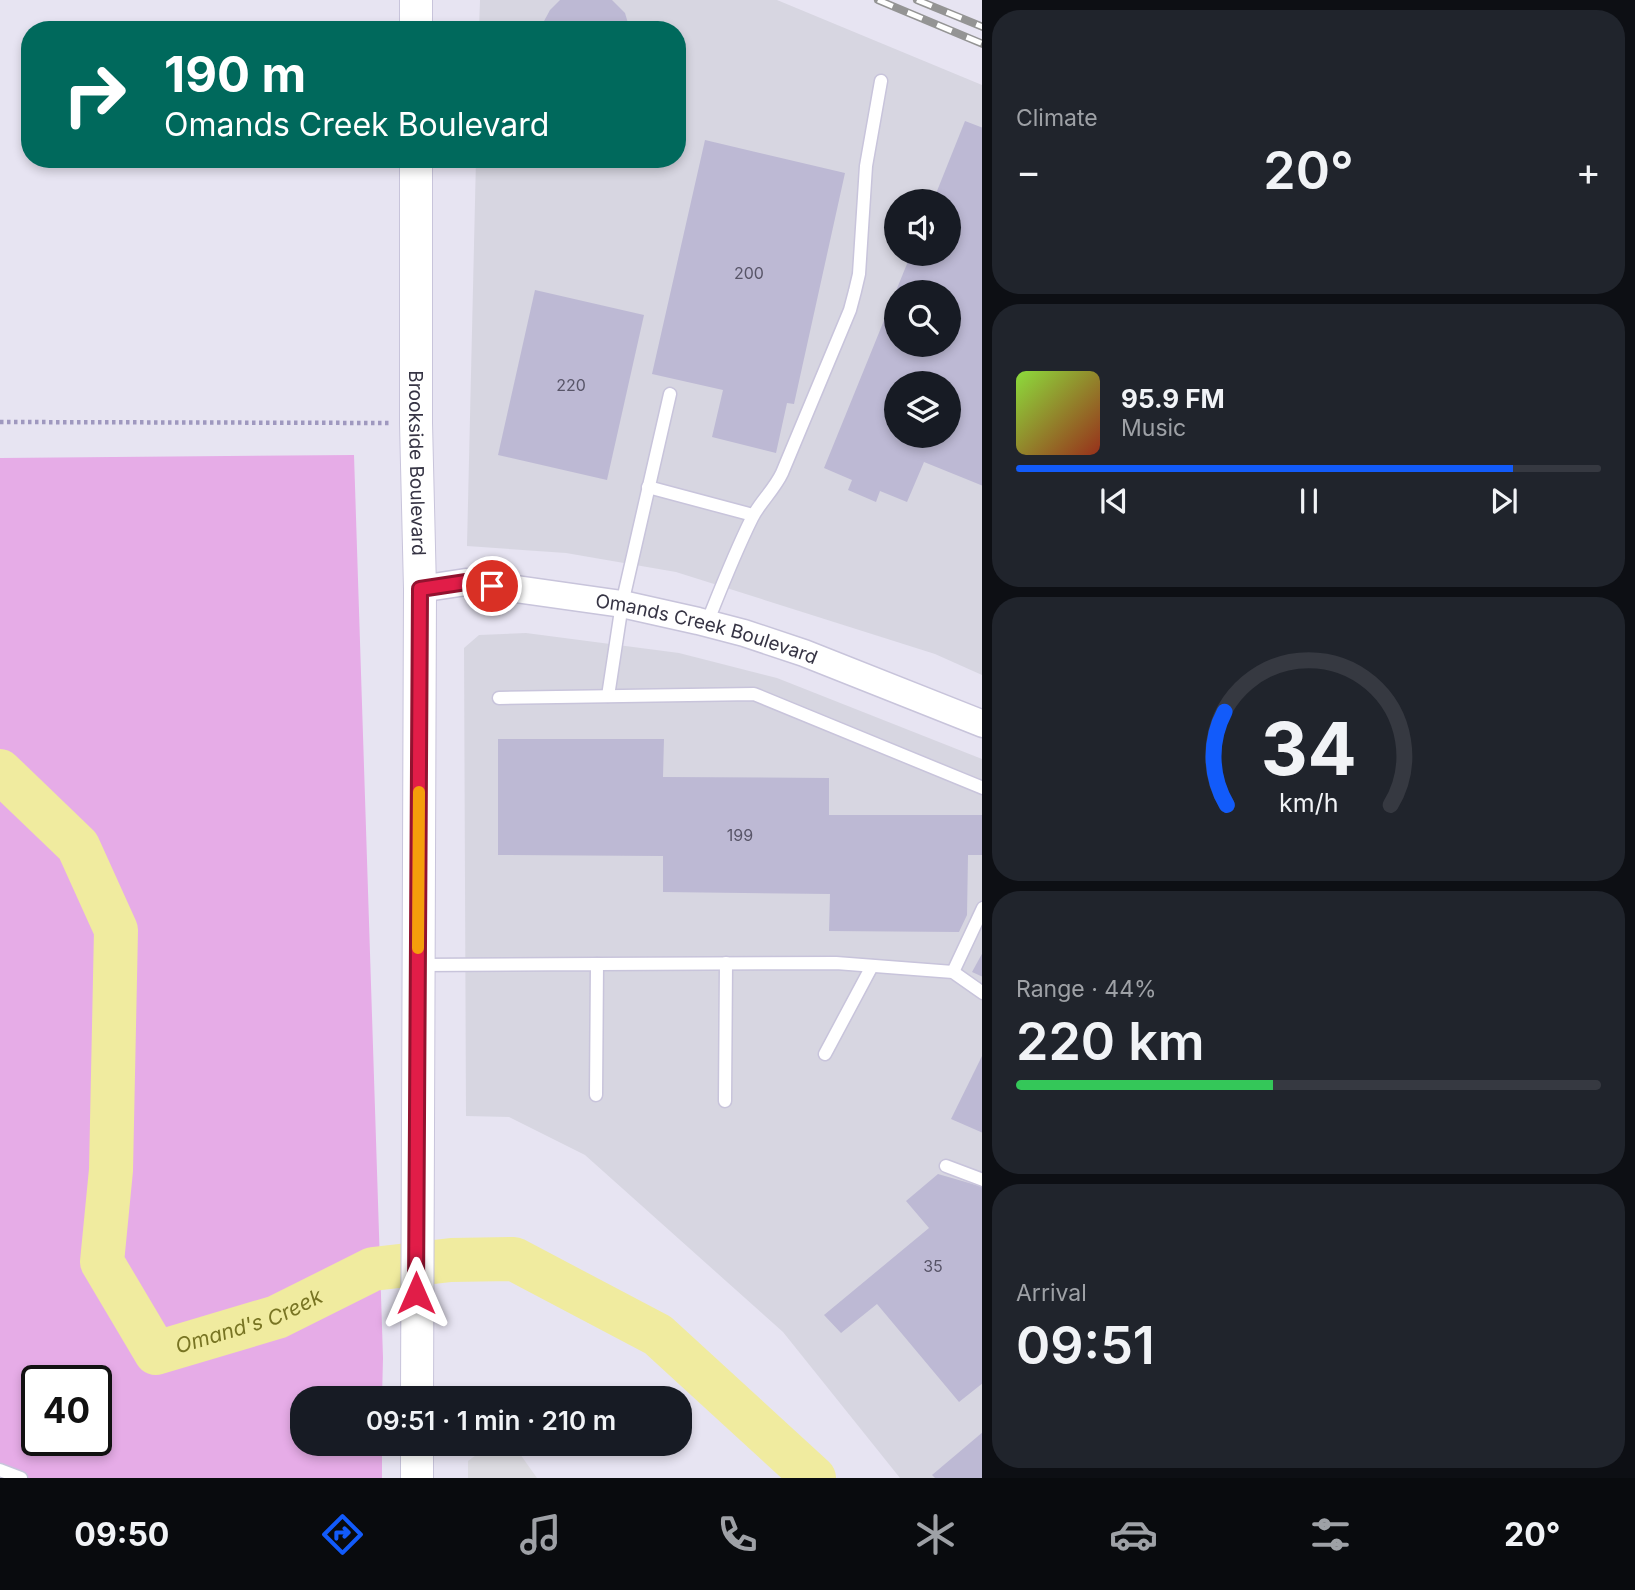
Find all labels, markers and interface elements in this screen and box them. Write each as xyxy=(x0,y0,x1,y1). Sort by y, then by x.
text: 190 m xyxy=(164,45,306,104)
icon: right xyxy=(49,49,140,140)
text: Climate xyxy=(1016,104,1098,132)
text: Omands Creek Boulevard xyxy=(164,105,549,144)
text: 20° xyxy=(1263,139,1354,202)
text: − xyxy=(1016,148,1041,194)
text: + xyxy=(1576,148,1601,194)
map controls xyxy=(884,189,961,448)
button: sound xyxy=(884,189,961,266)
house number: 200 xyxy=(734,263,764,283)
button: search xyxy=(884,280,961,357)
street label: Brookside Boulevard xyxy=(404,370,430,556)
button: layers xyxy=(884,371,961,448)
house number: 220 xyxy=(556,375,586,395)
text: 95.9 FM xyxy=(1121,383,1225,414)
text: Music xyxy=(1121,414,1186,442)
icon: previous xyxy=(1095,482,1133,520)
icon: pause xyxy=(1290,482,1328,520)
icon: next xyxy=(1485,482,1523,520)
pin xyxy=(462,556,522,616)
icon: arrive xyxy=(473,567,511,605)
street label: Omands Creek Boulevard xyxy=(594,589,821,669)
text: 34 xyxy=(1260,704,1357,793)
text: km/h xyxy=(1279,788,1338,818)
house number: 199 xyxy=(727,825,753,845)
text: Range · 44% xyxy=(1016,975,1157,1003)
text: 220 km xyxy=(1016,1010,1205,1073)
position arrow xyxy=(379,1256,453,1330)
house number: 35 xyxy=(923,1256,943,1276)
text: Arrival xyxy=(1016,1279,1087,1307)
water label: Omand's Creek xyxy=(172,1283,327,1359)
text: 09:51 xyxy=(1016,1314,1155,1377)
speed limit sign: 40 xyxy=(21,1365,112,1456)
text: 09:51 · 1 min · 210 m xyxy=(366,1405,616,1436)
icon: directions xyxy=(318,1510,367,1559)
icon: music xyxy=(516,1510,565,1559)
icon: phone xyxy=(713,1510,762,1559)
icon: climate xyxy=(911,1510,960,1559)
icon: car xyxy=(1109,1510,1158,1559)
icon: filters xyxy=(1306,1510,1355,1559)
text: 09:50 xyxy=(74,1515,169,1554)
text: 20° xyxy=(1504,1515,1561,1554)

